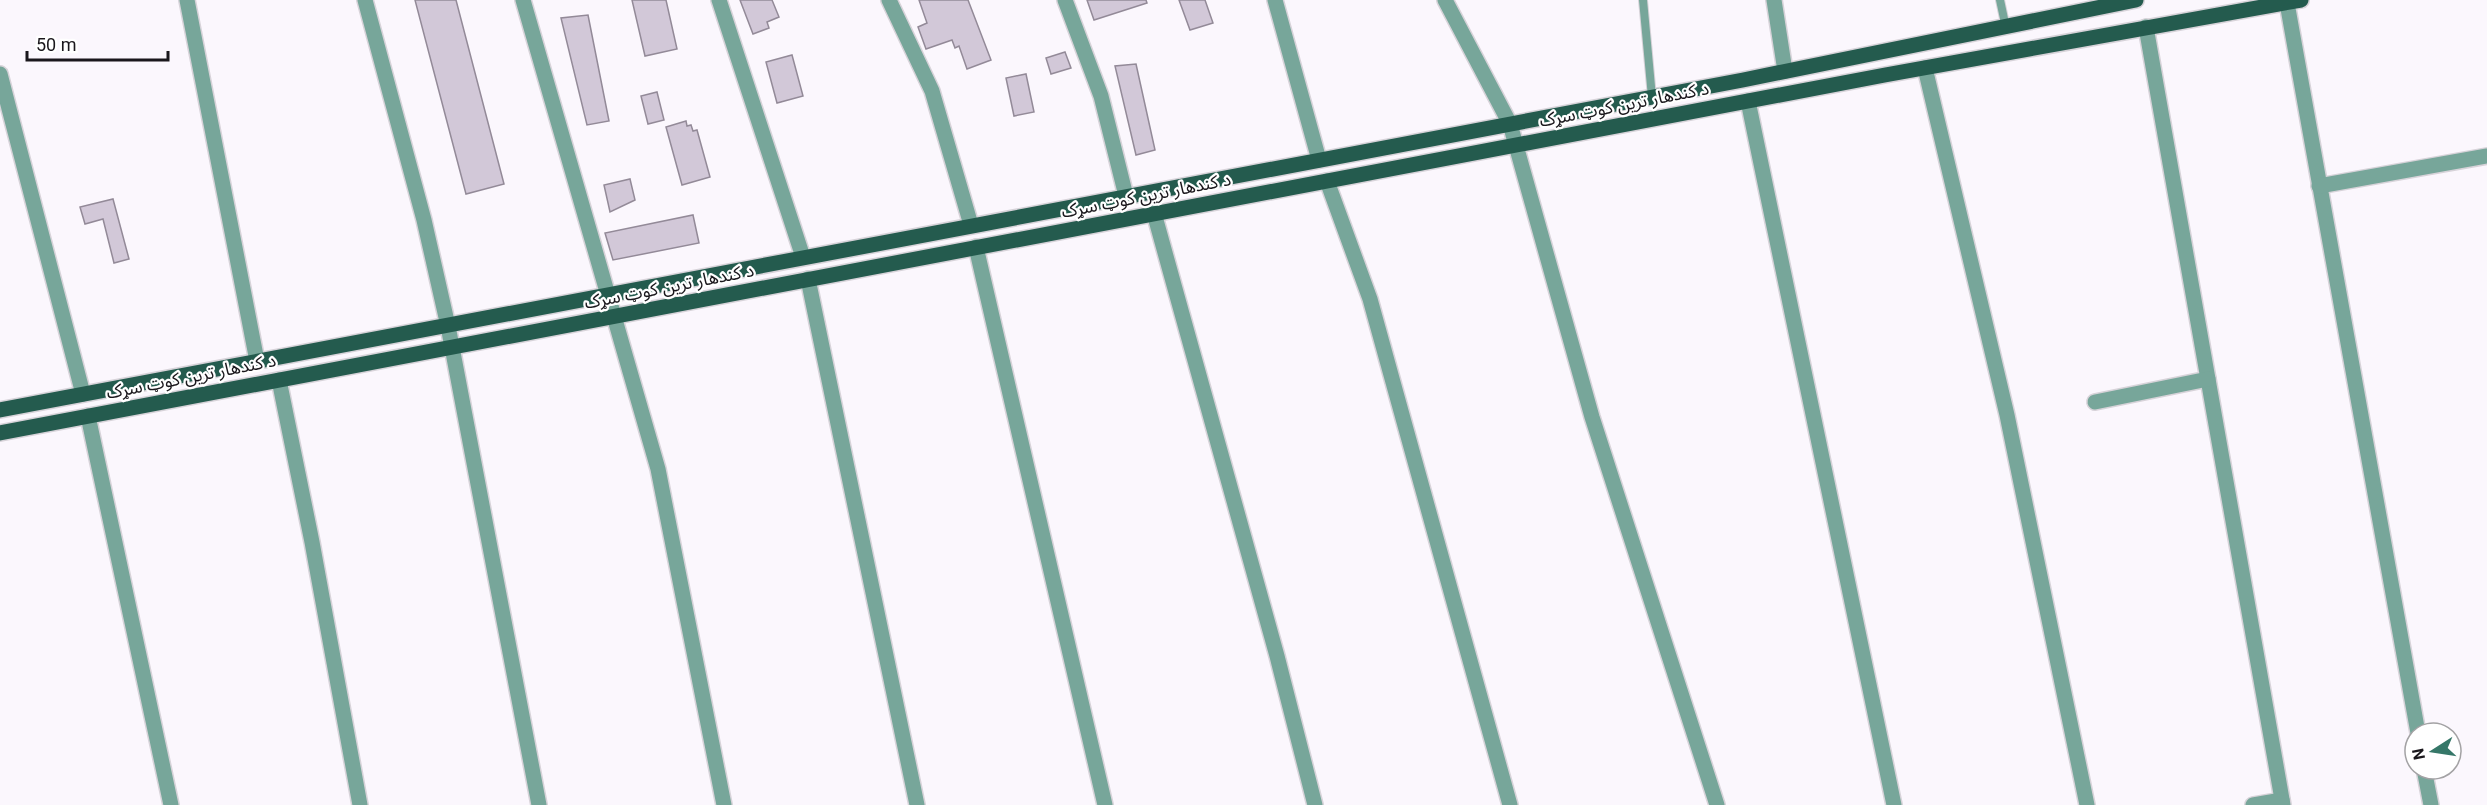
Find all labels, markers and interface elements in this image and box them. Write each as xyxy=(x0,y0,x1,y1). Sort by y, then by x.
scale bar xyxy=(27,24,168,62)
text: 50 m xyxy=(36,34,76,55)
street label: د کندهار ترين کوټ سړک xyxy=(1537,77,1711,132)
street label: د کندهار ترين کوټ سړک xyxy=(1059,168,1233,223)
street label: د کندهار ترين کوټ سړک xyxy=(582,259,756,314)
street label: د کندهار ترين کوټ سړک xyxy=(104,349,278,404)
north arrow xyxy=(2403,721,2463,781)
text: N xyxy=(2408,747,2429,762)

